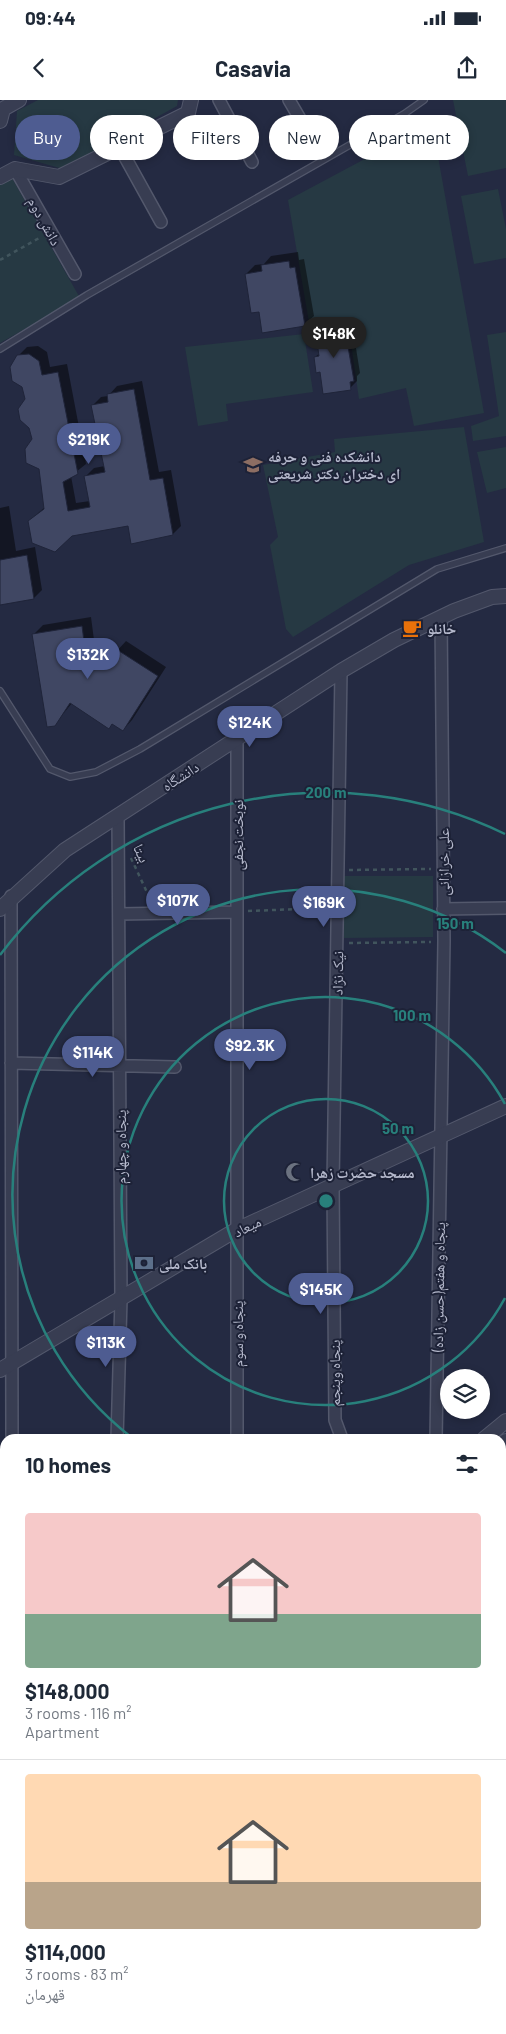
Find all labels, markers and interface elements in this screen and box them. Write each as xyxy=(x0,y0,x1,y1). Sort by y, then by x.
text: 09:44 xyxy=(25,6,76,29)
icon: back xyxy=(25,54,53,82)
icon: share xyxy=(453,54,481,82)
text: Casavia xyxy=(215,55,291,81)
chip: Buy xyxy=(15,115,80,160)
chip: Rent xyxy=(90,115,163,160)
chip: Filters xyxy=(173,115,259,160)
chip: New xyxy=(269,115,339,160)
chip: Apartment xyxy=(349,115,469,160)
street label: دانش دوم xyxy=(23,194,66,249)
pin: $148K xyxy=(299,316,369,359)
text: $148K xyxy=(312,323,356,342)
pin: $219K xyxy=(54,422,124,465)
text: $219K xyxy=(68,429,110,448)
place label: دانشکده فنی و حرفه ای دختران دکتر شریعتی xyxy=(268,447,400,483)
school or university icon: دانشکده فنی و حرفه ای دختران دکتر شریعتی xyxy=(242,454,264,476)
cafe icon: خانلو xyxy=(401,617,423,639)
place label: خانلو xyxy=(427,619,456,637)
pin: $132K xyxy=(53,638,123,680)
text: $132K xyxy=(67,644,109,663)
pin: $124K xyxy=(215,706,285,748)
text: $124K xyxy=(228,712,272,731)
street label: دانشگاه xyxy=(158,757,202,795)
text: 200 m xyxy=(305,783,347,801)
street label: نوبخت نجفی xyxy=(228,800,248,870)
street label: علی خرازانی xyxy=(434,828,454,896)
street label: بیتا xyxy=(130,841,154,865)
pin: $107K xyxy=(143,884,213,926)
pin: $169K xyxy=(289,886,359,928)
text: $107K xyxy=(157,890,199,909)
text: $169K xyxy=(303,892,345,911)
text: 150 m xyxy=(436,914,474,932)
street label: نیک نژاد xyxy=(328,951,347,995)
text: 100 m xyxy=(393,1006,431,1024)
pin: $92.3K xyxy=(209,1028,291,1071)
text: $92.3K xyxy=(225,1035,275,1054)
pin: $114K xyxy=(58,1036,128,1078)
text: $114K xyxy=(73,1042,113,1061)
street label: پنجاه و چهارم xyxy=(111,1110,131,1184)
text: 50 m xyxy=(382,1119,414,1137)
mosque icon: مسجد حضرت زهرا xyxy=(284,1161,306,1183)
place label: مسجد حضرت زهرا xyxy=(310,1163,415,1181)
centre of rings xyxy=(317,1192,335,1210)
street label: میعاد xyxy=(230,1212,264,1241)
street label: (حسن زاده)پنجاه و هفتم xyxy=(428,1222,450,1353)
bank icon: بانک ملی xyxy=(133,1252,155,1274)
place label: بانک ملی xyxy=(159,1254,207,1273)
pin: $145K xyxy=(286,1272,356,1315)
text: $145K xyxy=(299,1279,343,1298)
street label: پنجاه و سوم xyxy=(228,1301,248,1367)
pin: $113K xyxy=(71,1326,141,1368)
text: $113K xyxy=(86,1332,126,1351)
street label: پنجاه وپنجم xyxy=(325,1340,345,1406)
map controls xyxy=(440,1369,490,1419)
button: layers xyxy=(440,1369,490,1419)
icon: filters xyxy=(453,1450,481,1478)
text: 10 homes xyxy=(25,1452,111,1477)
icon: home xyxy=(208,1545,298,1635)
text: $148,000 xyxy=(25,1678,109,1703)
text: 3 rooms · 116 m² xyxy=(25,1703,131,1722)
text: Apartment xyxy=(25,1722,100,1741)
icon: home xyxy=(208,1807,298,1897)
text: $114,000 xyxy=(25,1939,106,1964)
text: 3 rooms · 83 m² xyxy=(25,1964,129,1983)
text: قهرمان xyxy=(25,1984,65,2003)

